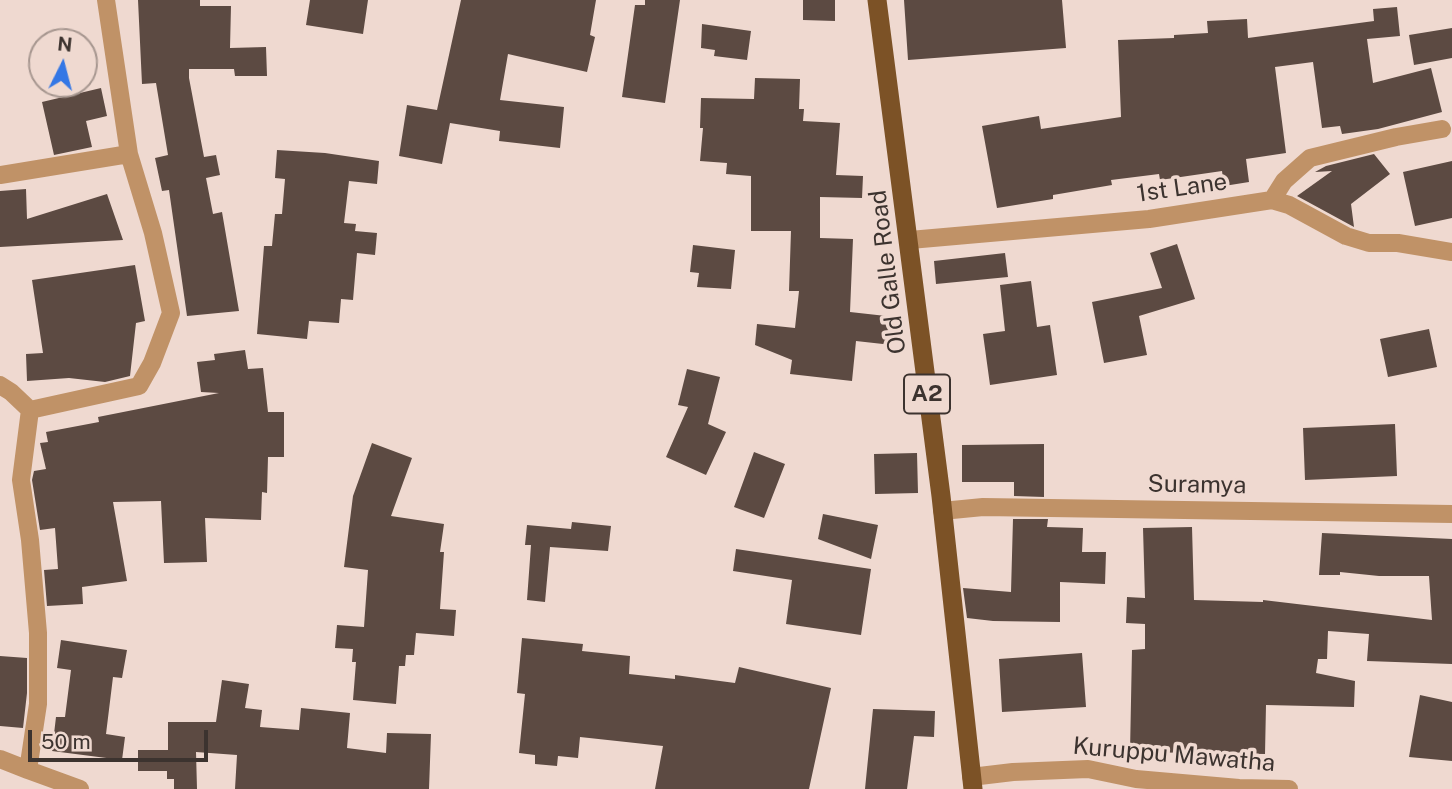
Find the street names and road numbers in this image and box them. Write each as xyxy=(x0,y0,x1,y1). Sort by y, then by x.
street label: 1st Lane xyxy=(1135,167,1229,209)
street label: Old Galle Road xyxy=(864,188,912,356)
road number: A2 xyxy=(904,374,950,414)
street label: Suramya xyxy=(1147,470,1247,500)
street label: Kuruppu Mawatha xyxy=(1072,732,1276,778)

